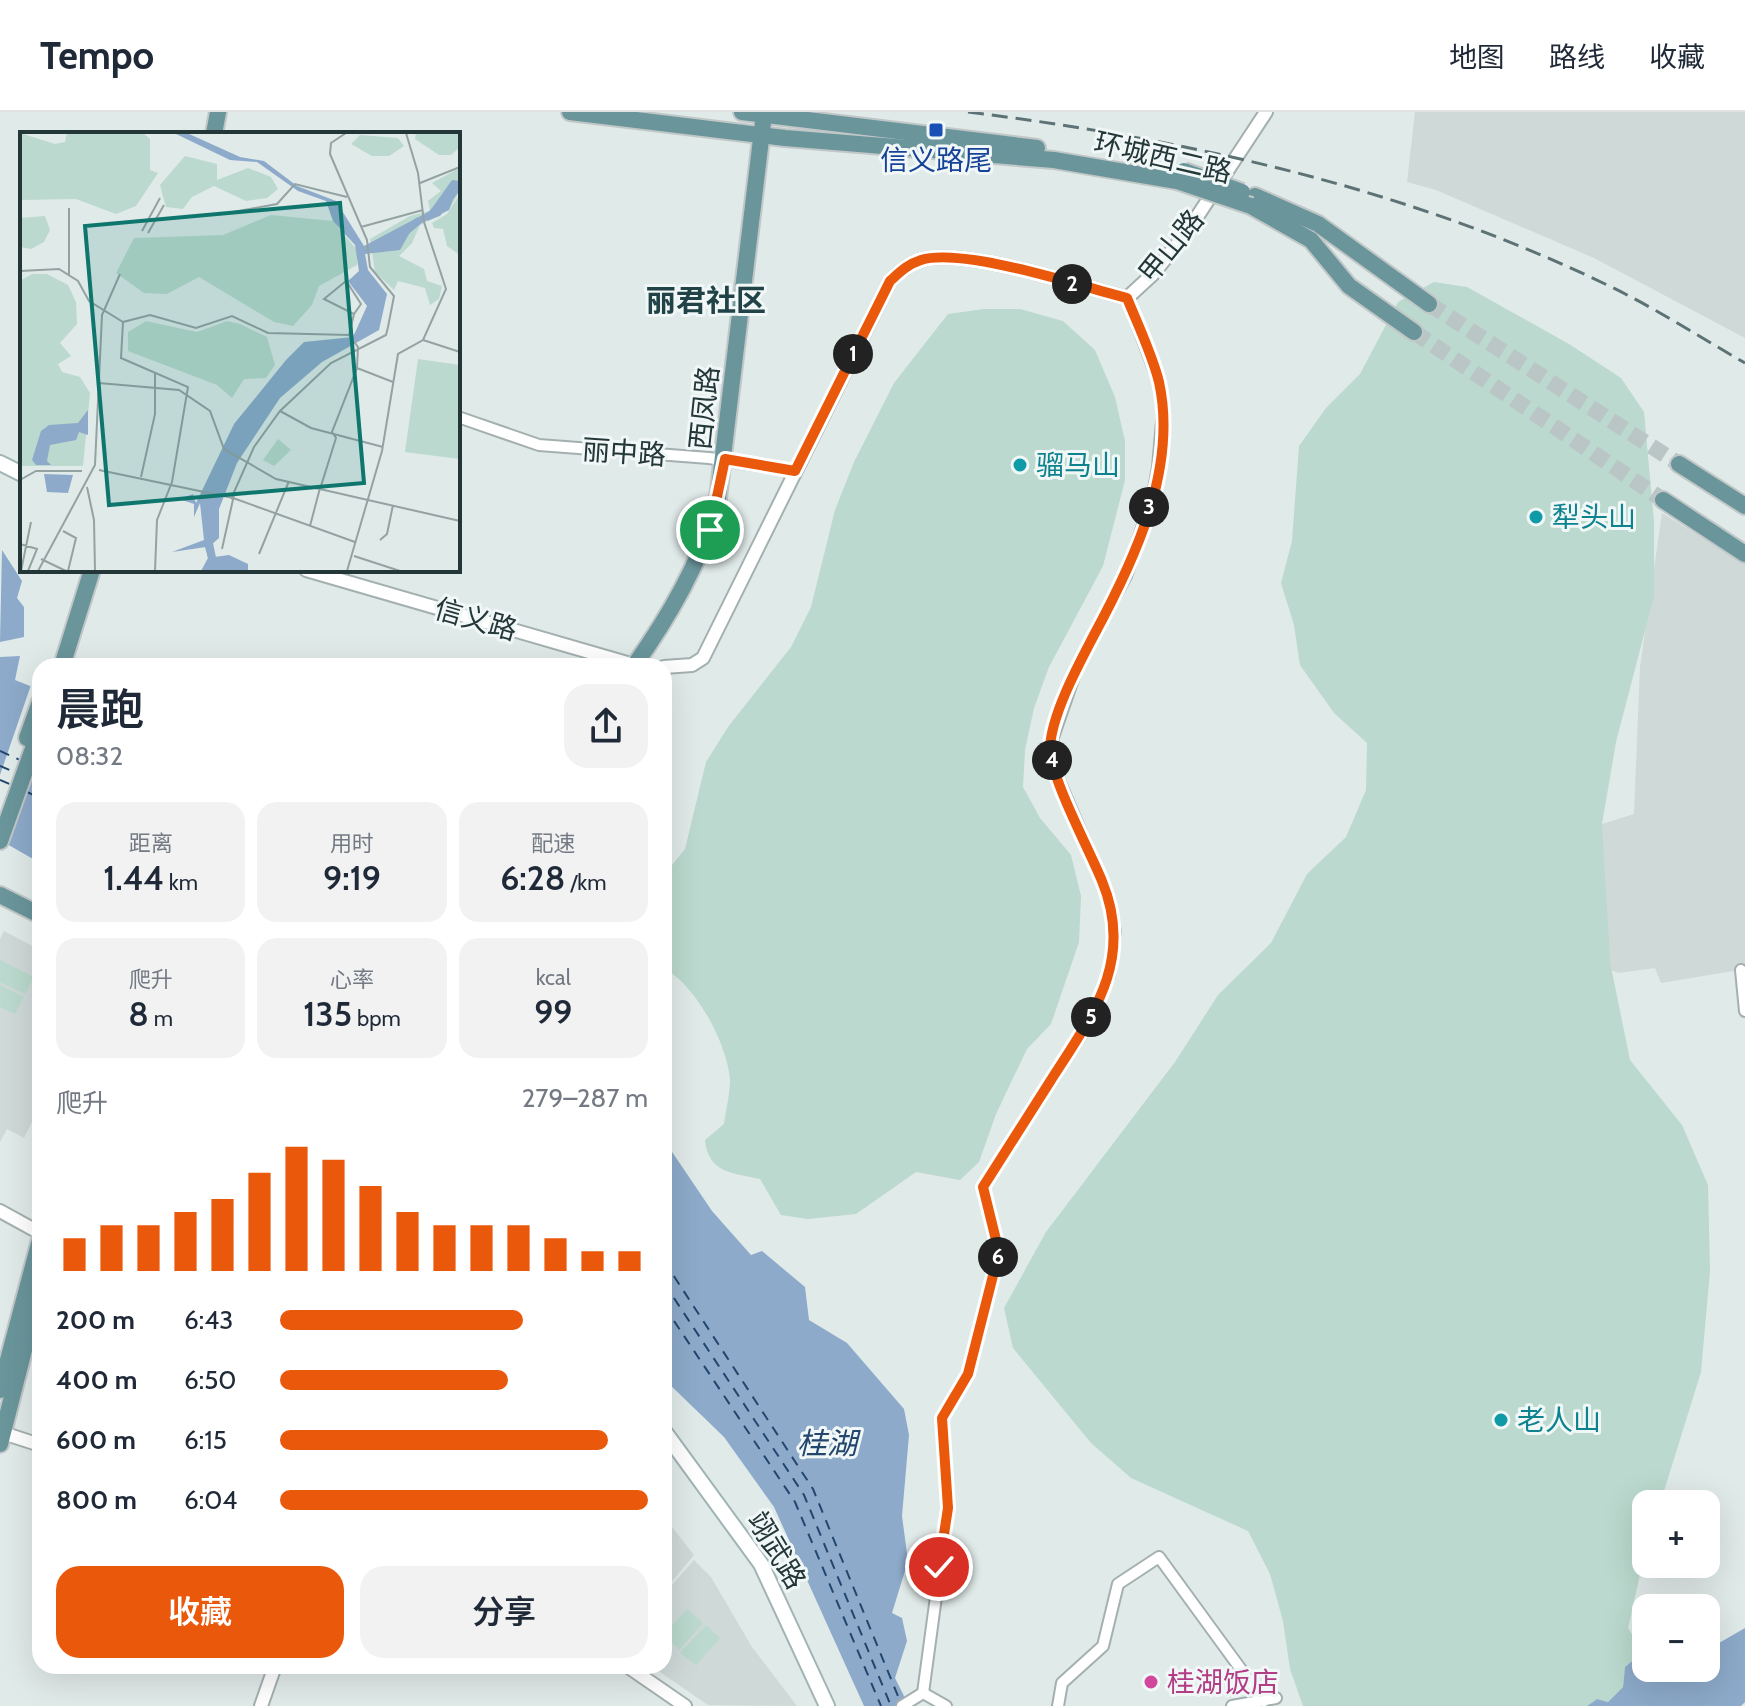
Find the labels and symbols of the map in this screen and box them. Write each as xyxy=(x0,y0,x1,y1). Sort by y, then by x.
marker: 信义路尾 xyxy=(927,121,945,139)
street label: 环城西二路 xyxy=(1091,125,1235,189)
inset map xyxy=(20,132,460,572)
place label: 信义路尾 xyxy=(880,143,992,177)
street label: 甲山路 xyxy=(1131,203,1211,289)
pin: 2 xyxy=(1052,264,1092,304)
district label: 丽君社区 xyxy=(646,282,766,319)
pin: 1 xyxy=(833,334,873,374)
street label: 西凤路 xyxy=(683,364,725,452)
street label: 丽中路 xyxy=(581,432,667,472)
place label: 骝马山 xyxy=(1036,448,1120,482)
marker: 骝马山 xyxy=(1011,456,1029,474)
pin: 3 xyxy=(1129,487,1169,527)
pin xyxy=(676,496,744,564)
place label: 犁头山 xyxy=(1552,500,1636,534)
marker: 犁头山 xyxy=(1527,508,1545,526)
street label: 信义路 xyxy=(431,591,521,647)
pin: 4 xyxy=(1032,740,1072,780)
pin: 5 xyxy=(1071,997,1111,1037)
pin: 6 xyxy=(978,1237,1018,1277)
place label: 老人山 xyxy=(1517,1403,1601,1437)
marker: 老人山 xyxy=(1492,1411,1510,1429)
water label: 桂湖 xyxy=(797,1425,861,1462)
street label: 翊武路 xyxy=(741,1505,813,1595)
pin xyxy=(905,1533,973,1601)
place label: 桂湖饭店 xyxy=(1167,1665,1279,1699)
marker: 桂湖饭店 xyxy=(1142,1673,1160,1691)

